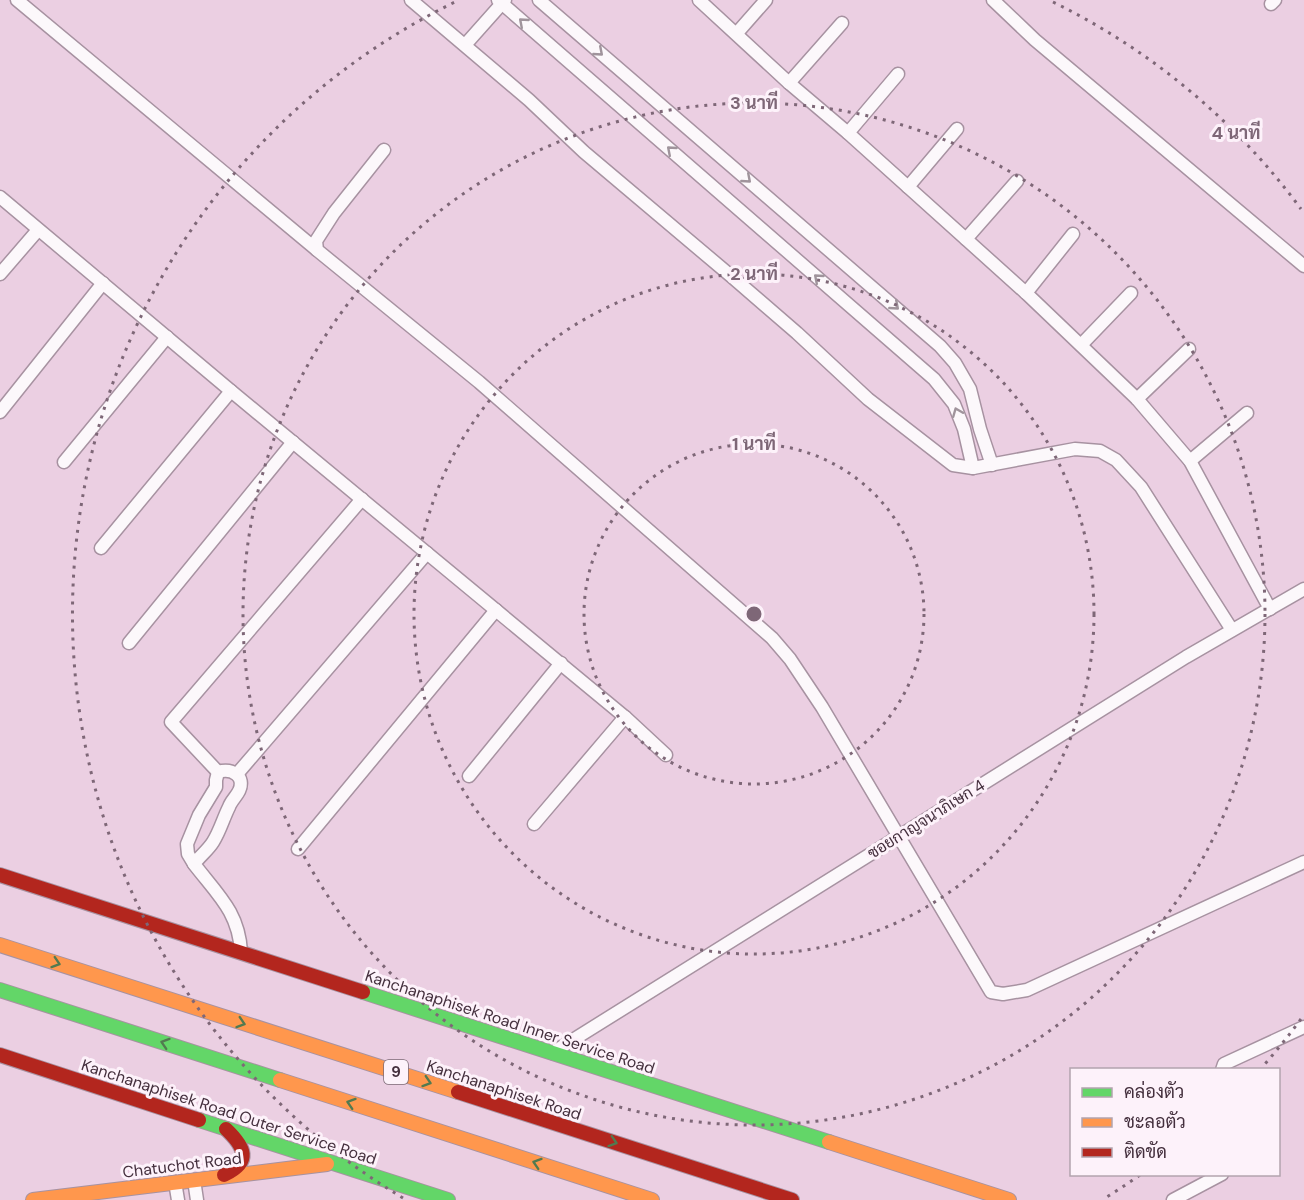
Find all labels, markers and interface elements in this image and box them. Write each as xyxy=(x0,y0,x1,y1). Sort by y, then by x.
one-way arrow xyxy=(520,18,530,29)
one-way arrow xyxy=(592,45,603,56)
text: 3 นาที xyxy=(730,90,778,115)
text: 4 นาที xyxy=(1211,120,1261,145)
one-way arrow xyxy=(667,146,678,157)
one-way arrow xyxy=(740,172,751,183)
text: 2 นาที xyxy=(730,261,778,286)
one-way arrow xyxy=(814,274,825,285)
one-way arrow xyxy=(888,299,899,310)
one-way arrow xyxy=(952,408,964,419)
text: 1 นาที xyxy=(732,431,776,456)
centre of rings xyxy=(744,604,764,624)
street label: ซอยกาญจนาภิเษก 4 xyxy=(863,774,989,864)
one-way arrow xyxy=(50,956,61,968)
street label: Kanchanaphisek Road Inner Service Road xyxy=(362,965,658,1079)
one-way arrow xyxy=(235,1015,246,1028)
one-way arrow xyxy=(160,1038,171,1051)
street label: Kanchanaphisek Road Outer Service Road xyxy=(79,1054,379,1170)
street label: Kanchanaphisek Road xyxy=(424,1055,584,1125)
road number: 9 xyxy=(384,1060,408,1084)
legend xyxy=(1070,1068,1280,1176)
one-way arrow xyxy=(421,1075,432,1088)
text: คล่องตัว xyxy=(1124,1080,1184,1104)
one-way arrow xyxy=(346,1098,357,1110)
text: ชะลอตัว xyxy=(1124,1110,1186,1134)
one-way arrow xyxy=(607,1135,618,1147)
text: ติดขัด xyxy=(1124,1140,1167,1164)
street label: Chatuchot Road xyxy=(121,1147,243,1183)
one-way arrow xyxy=(532,1158,543,1170)

